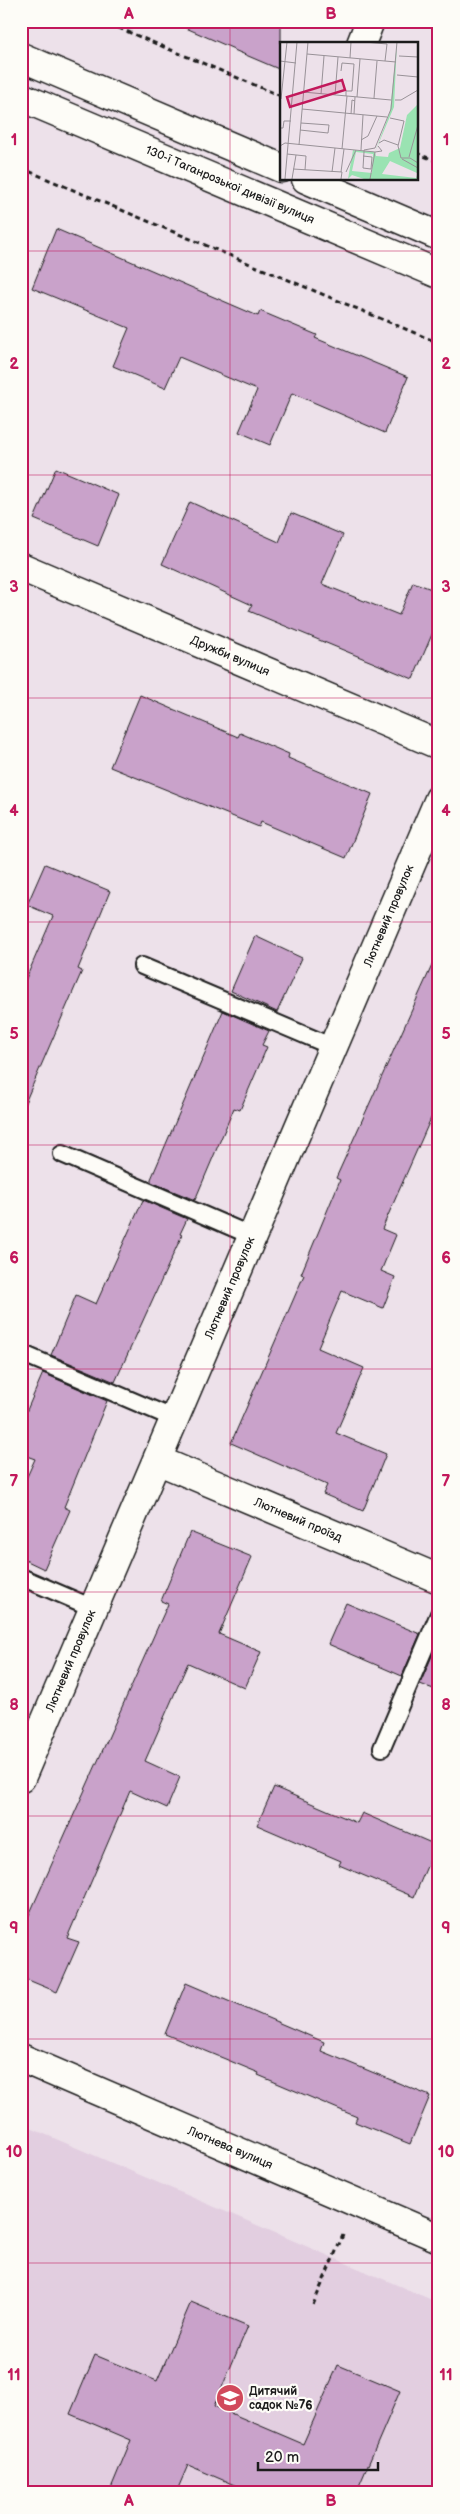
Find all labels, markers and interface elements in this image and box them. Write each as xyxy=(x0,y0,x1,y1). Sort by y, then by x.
text: A xyxy=(123,5,134,24)
text: B xyxy=(325,5,337,24)
inset map xyxy=(280,42,418,180)
text: 1 xyxy=(11,131,17,150)
text: 1 xyxy=(443,131,449,150)
street label: 130-ї Таганрозької дивізії вулиця xyxy=(143,143,317,228)
text: 2 xyxy=(9,355,19,374)
text: 2 xyxy=(441,355,451,374)
text: 3 xyxy=(9,578,19,597)
text: 3 xyxy=(441,578,451,597)
street label: Дружби вулиця xyxy=(188,633,272,680)
text: 4 xyxy=(9,802,19,821)
text: 4 xyxy=(441,802,451,821)
street label: Лютневий провулок xyxy=(360,862,418,970)
text: 5 xyxy=(9,1025,19,1044)
text: 5 xyxy=(441,1025,451,1044)
street label: Лютневий провулок xyxy=(201,1234,259,1342)
text: 6 xyxy=(9,1249,19,1268)
text: 6 xyxy=(441,1249,451,1268)
text: 7 xyxy=(10,1472,19,1491)
text: 7 xyxy=(442,1472,451,1491)
street label: Лютневий проїзд xyxy=(251,1494,345,1546)
street label: Лютневий провулок xyxy=(42,1607,100,1715)
text: 8 xyxy=(9,1696,19,1715)
text: 8 xyxy=(441,1696,451,1715)
text: 9 xyxy=(9,1919,19,1938)
text: 9 xyxy=(441,1919,451,1938)
street label: Лютнева вулиця xyxy=(184,2123,275,2173)
text: 10 xyxy=(6,2143,22,2162)
text: 10 xyxy=(438,2143,454,2162)
text: 11 xyxy=(7,2366,21,2385)
text: 11 xyxy=(439,2366,453,2385)
school or university icon: Дитячий садок №76 xyxy=(215,2383,245,2413)
place label: Дитячий садок №76 xyxy=(249,2384,313,2413)
scale bar xyxy=(258,2439,378,2471)
text: 20 m xyxy=(265,2448,299,2467)
text: A xyxy=(123,2492,134,2511)
text: B xyxy=(325,2492,337,2511)

